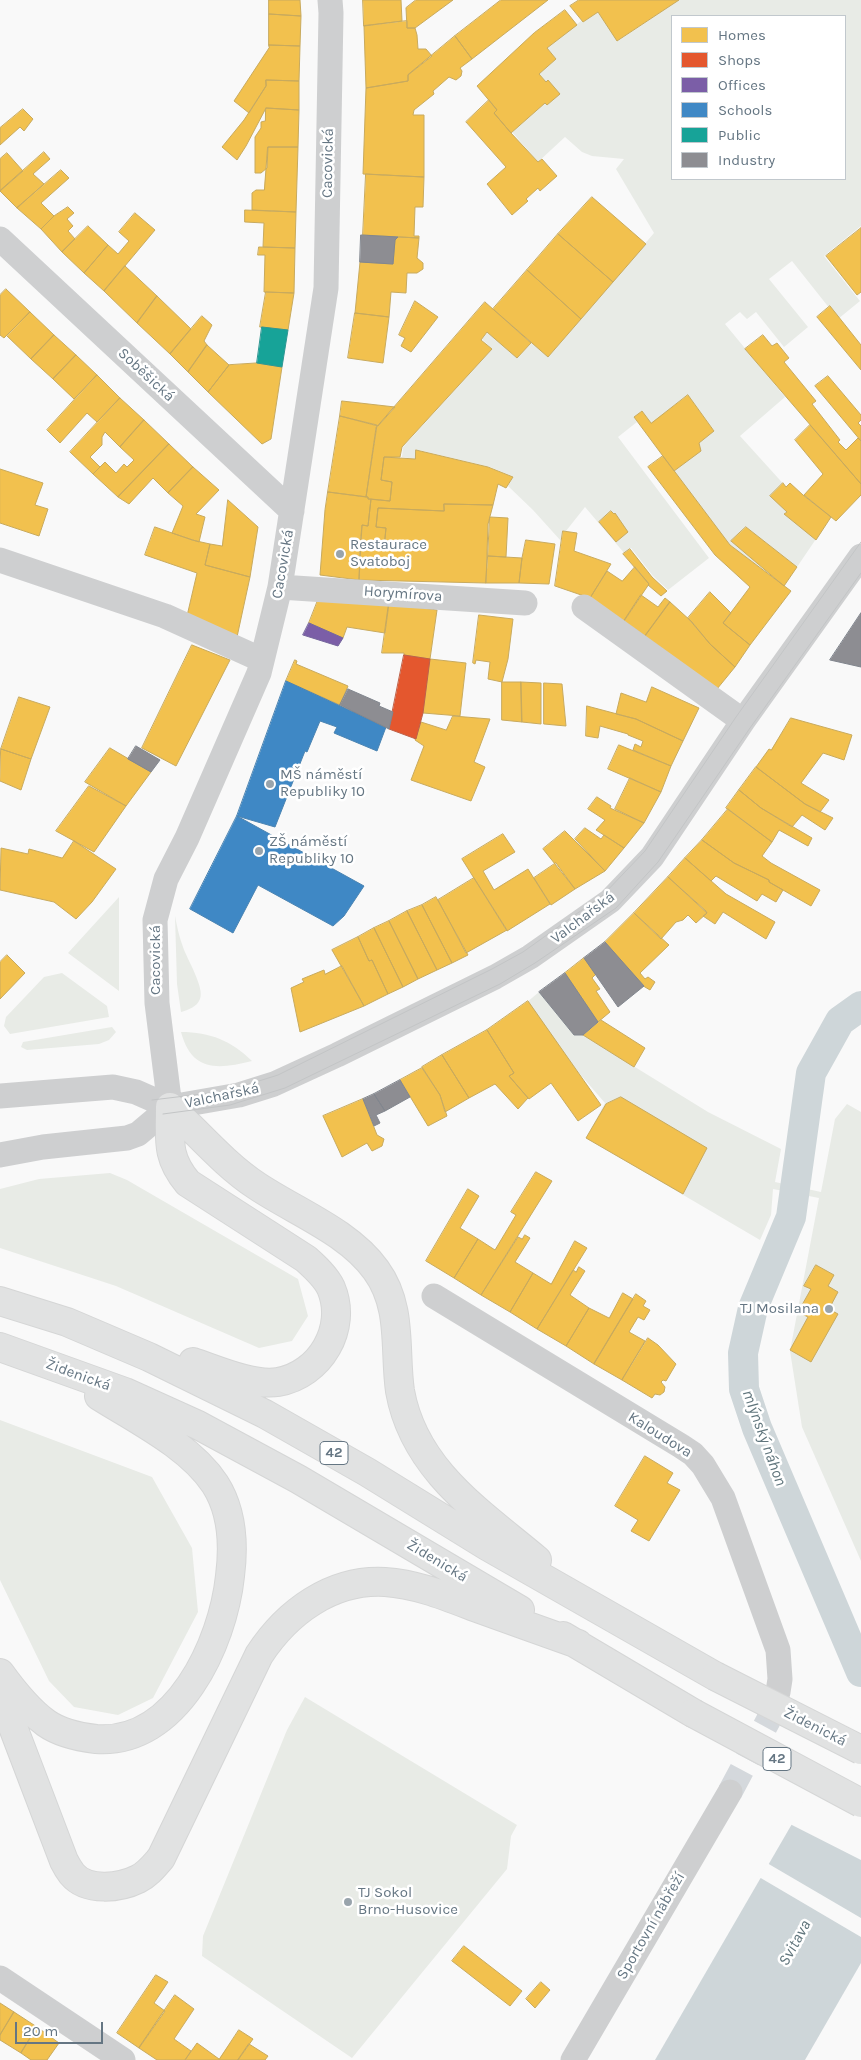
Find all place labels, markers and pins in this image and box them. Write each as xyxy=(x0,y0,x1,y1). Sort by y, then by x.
place label: Restaurace Svatoboj xyxy=(350,536,427,571)
marker: Restaurace Svatoboj xyxy=(334,548,346,560)
place label: MŠ náměstí Republiky 10 xyxy=(280,766,365,801)
marker: MŠ náměstí Republiky 10 xyxy=(264,778,276,790)
place label: ZŠ náměstí Republiky 10 xyxy=(269,833,354,868)
marker: ZŠ náměstí Republiky 10 xyxy=(253,845,265,857)
place label: TJ Mosilana xyxy=(740,1300,819,1318)
marker: TJ Mosilana xyxy=(823,1303,835,1315)
place label: TJ Sokol Brno-Husovice xyxy=(358,1884,458,1919)
marker: TJ Sokol Brno-Husovice xyxy=(342,1896,354,1908)

